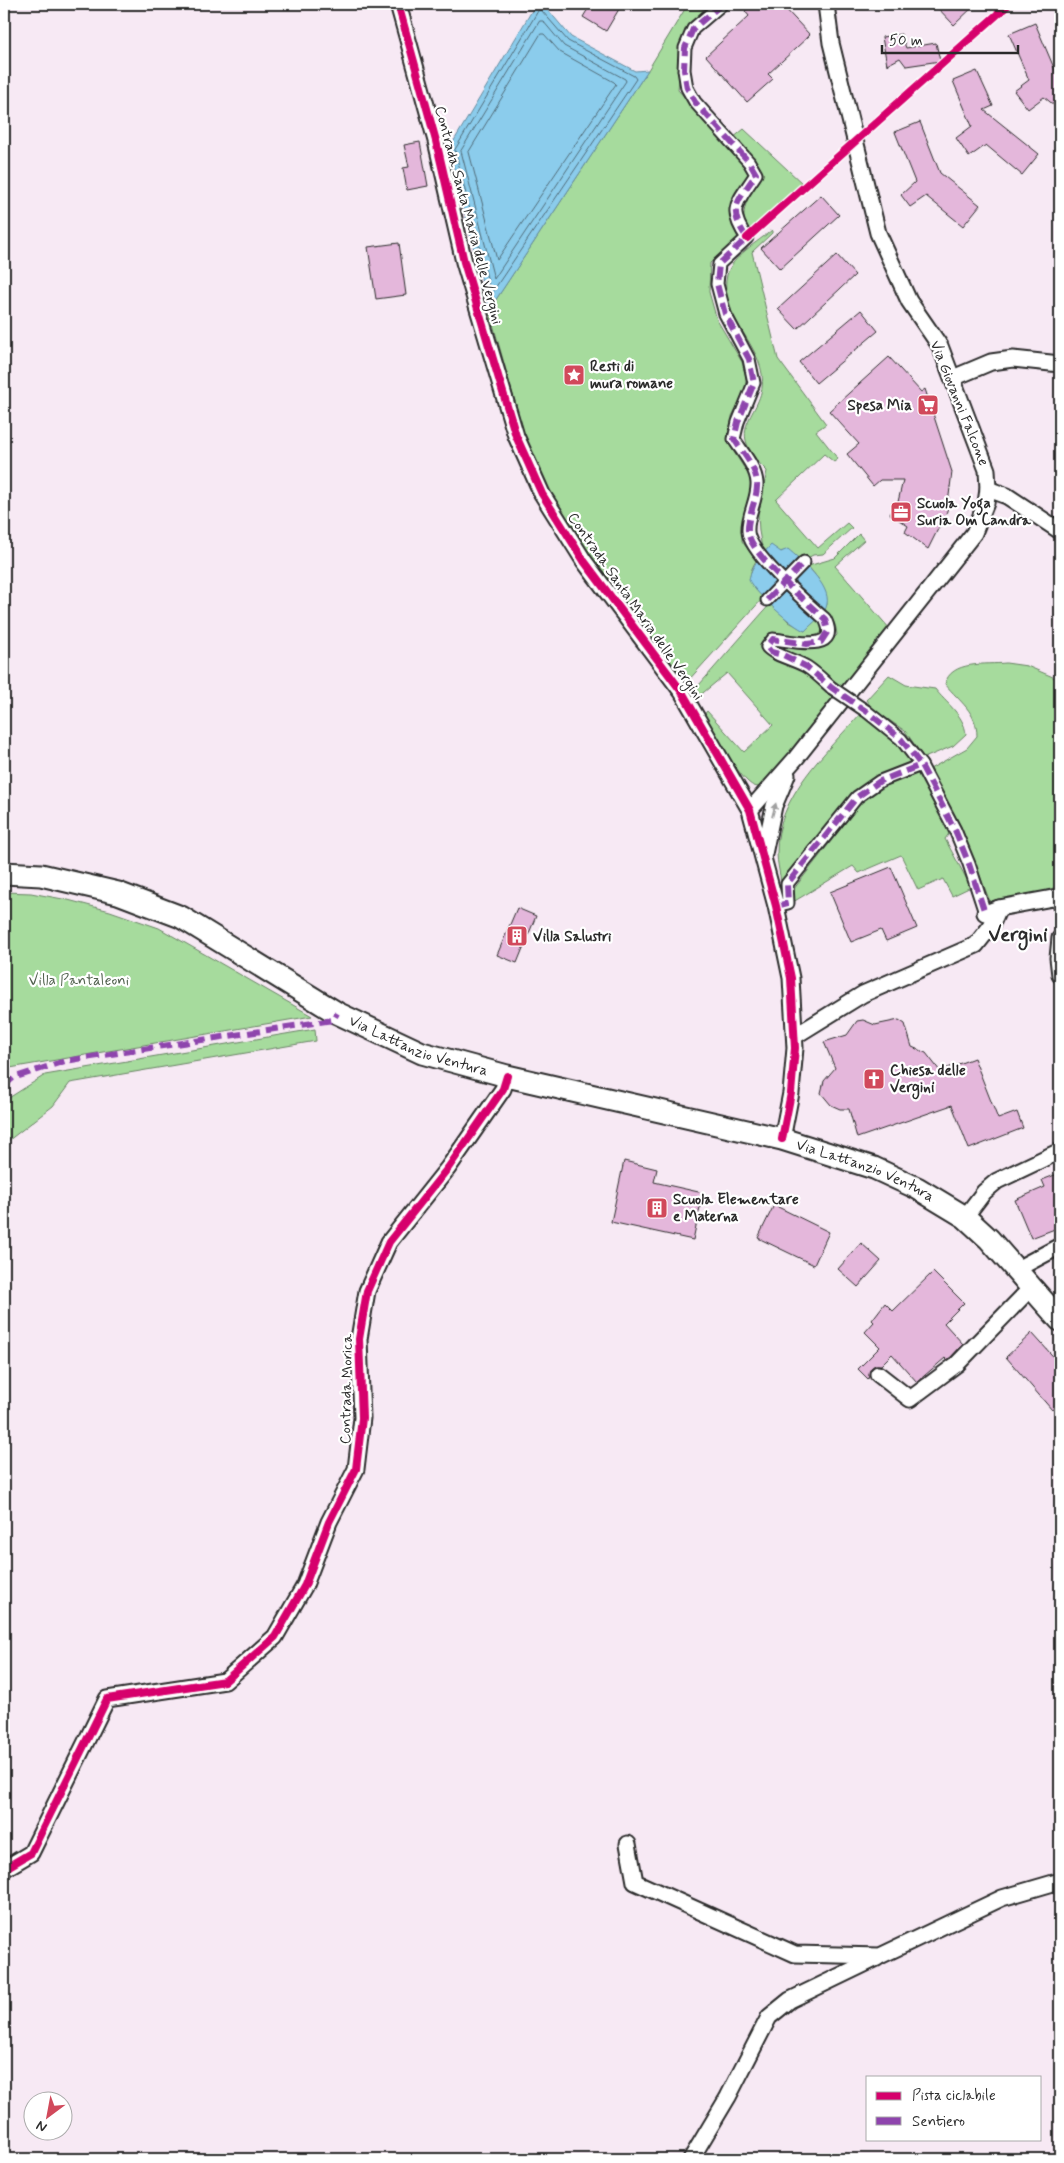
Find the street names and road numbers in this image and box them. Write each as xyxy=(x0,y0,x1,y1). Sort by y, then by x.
street label: Contrada Santa Maria delle Vergini xyxy=(428,104,507,327)
street label: Via Giovanni Falcone xyxy=(925,338,993,469)
street label: Contrada Santa Maria delle Vergini xyxy=(562,509,708,705)
street label: Via Lattanzio Ventura xyxy=(345,1011,490,1081)
street label: Via Lattanzio Ventura xyxy=(793,1135,938,1207)
street label: Contrada Morica xyxy=(336,1333,358,1444)

